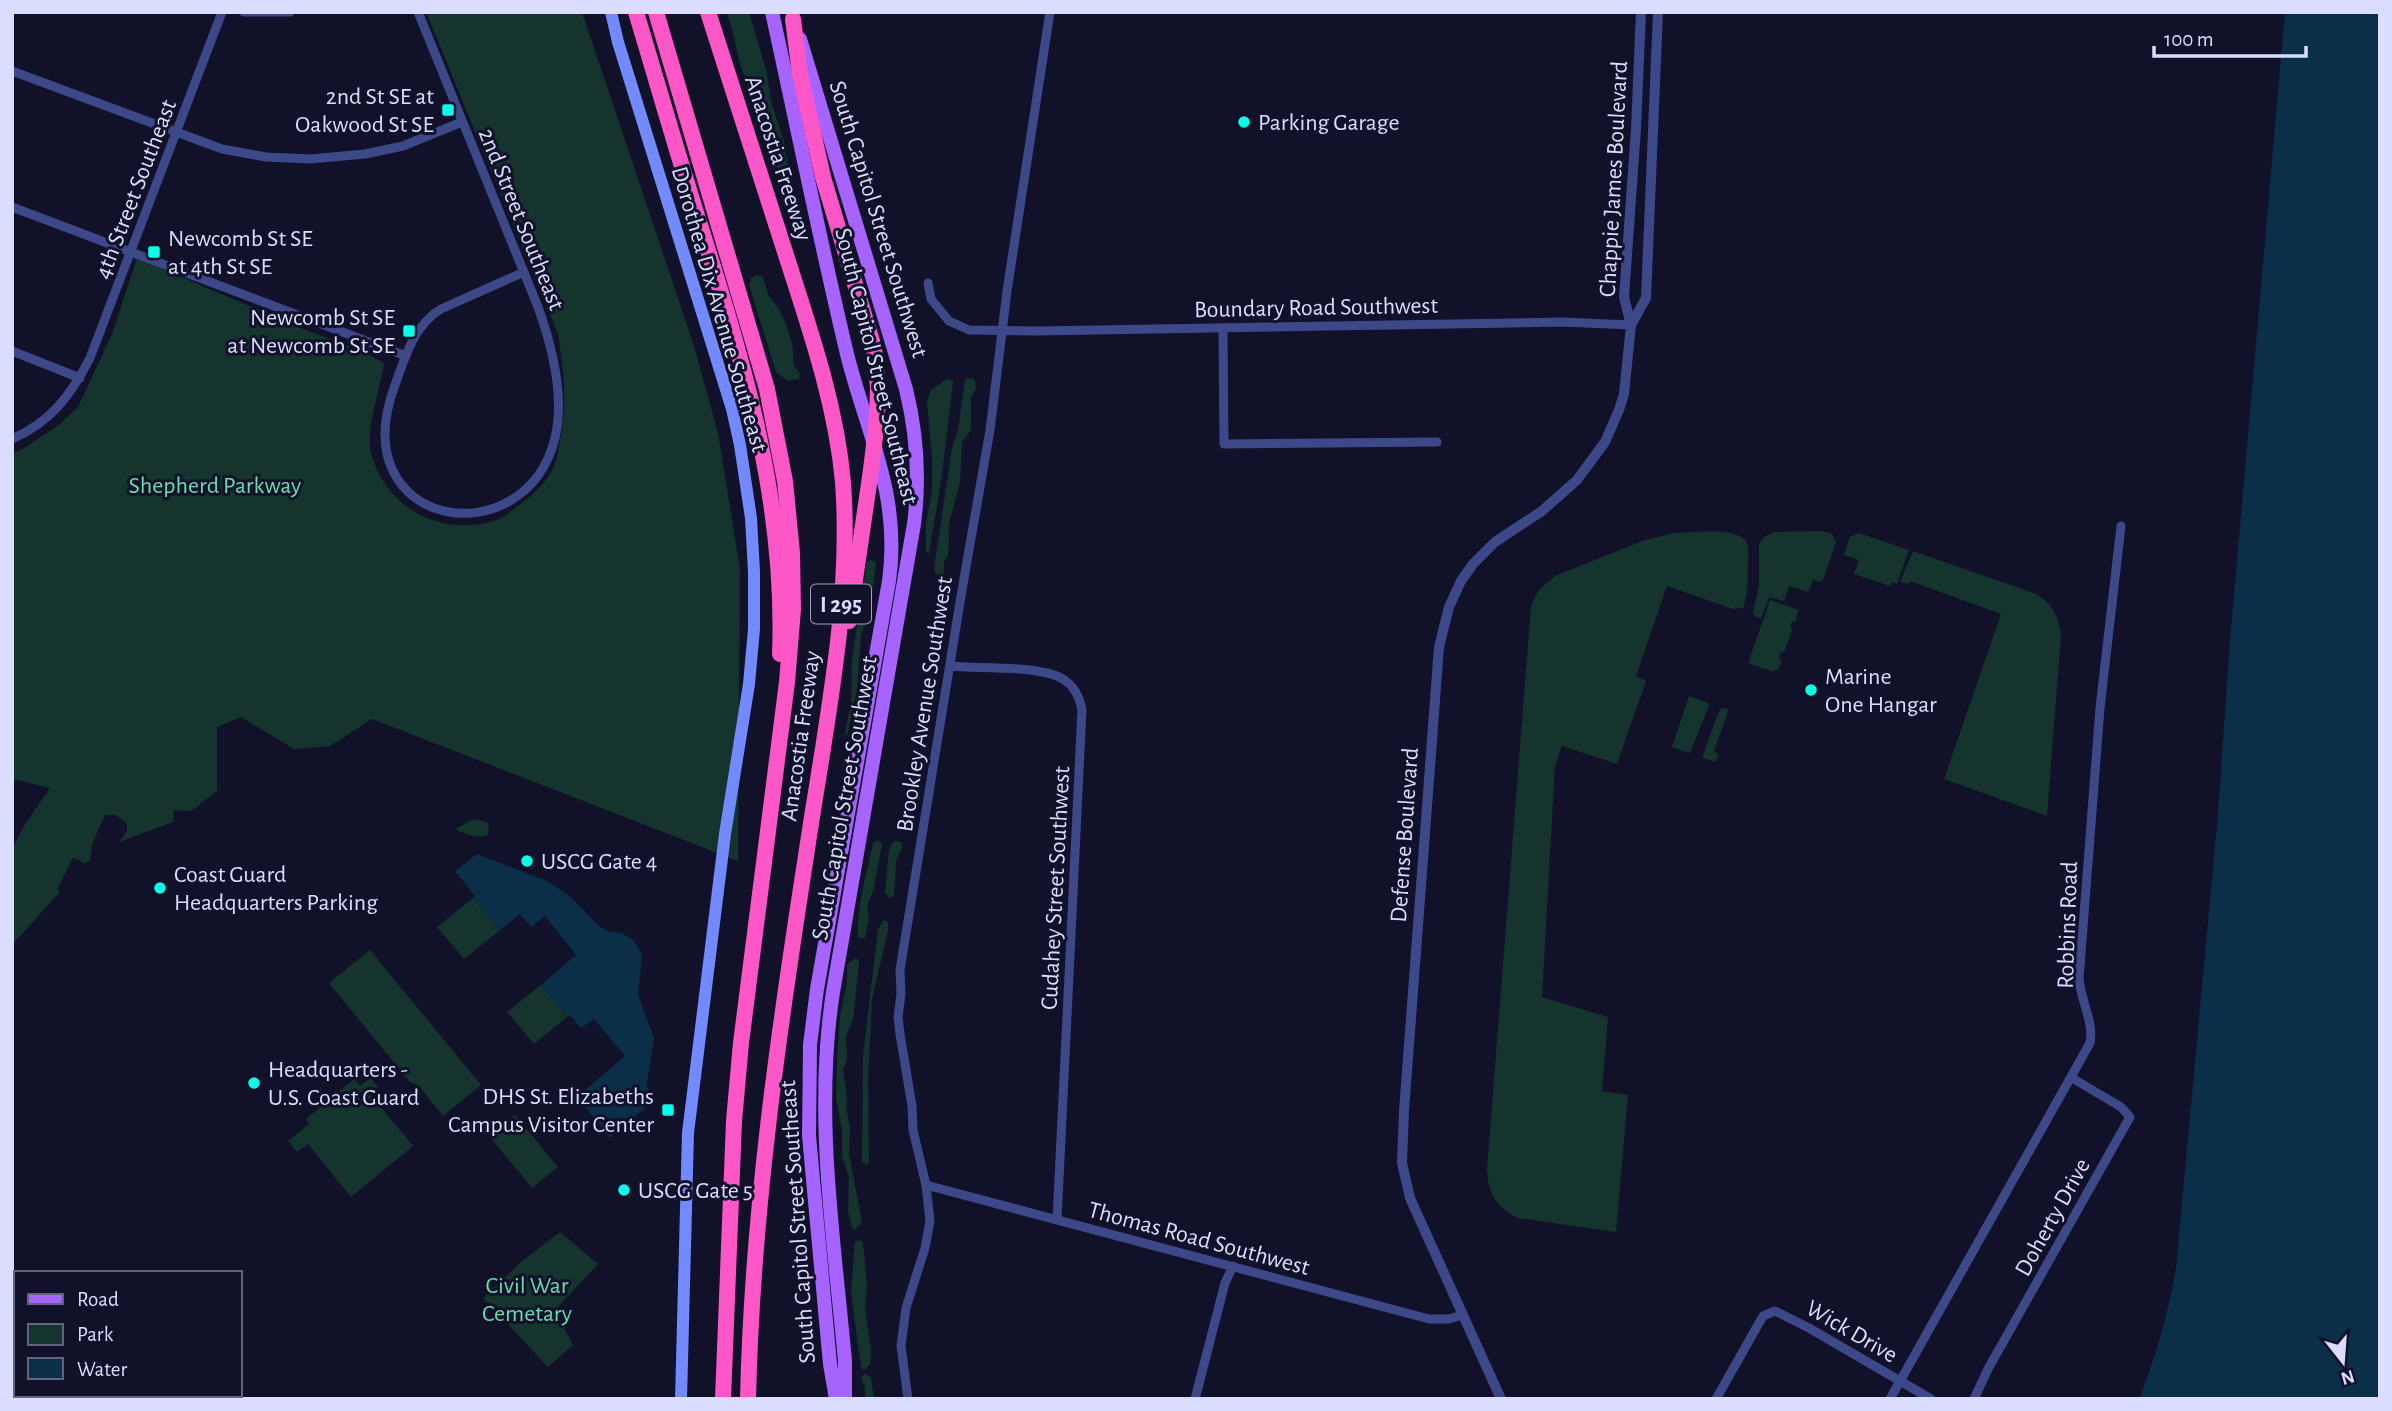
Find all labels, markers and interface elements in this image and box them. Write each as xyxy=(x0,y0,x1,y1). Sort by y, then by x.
scale bar xyxy=(2154,14,2306,58)
text: 100 m xyxy=(2164,29,2214,50)
street label: Chappie James Boulevard xyxy=(1596,60,1632,298)
street label: Anacostia Freeway xyxy=(740,73,816,244)
street label: South Capitol Street Southwest xyxy=(824,78,932,361)
place label: 2nd St SE at Oakwood St SE xyxy=(295,85,434,137)
street label: 4th Street Southeast xyxy=(91,96,181,282)
marker: 2nd St SE at Oakwood St SE xyxy=(440,102,456,118)
place label: Parking Garage xyxy=(1258,111,1400,135)
marker: Parking Garage xyxy=(1236,114,1252,130)
street label: 2nd Street Southeast xyxy=(474,125,569,314)
street label: Dorothea Dix Avenue Southeast xyxy=(667,164,771,455)
street label: South Capitol Street Southeast xyxy=(830,226,922,507)
place label: Newcomb St SE at 4th St SE xyxy=(168,227,313,279)
marker: Newcomb St SE at 4th St SE xyxy=(146,244,162,260)
street label: Boundary Road Southwest xyxy=(1194,294,1439,322)
place label: Newcomb St SE at Newcomb St SE xyxy=(227,306,395,358)
marker: Newcomb St SE at Newcomb St SE xyxy=(401,323,417,339)
park label: Shepherd Parkway xyxy=(129,474,301,498)
street label: Brookley Avenue Southwest xyxy=(893,575,957,833)
road number: I 295 xyxy=(811,584,871,624)
street label: Anacostia Freeway xyxy=(777,649,825,823)
street label: South Capitol Street Southwest xyxy=(808,654,882,942)
place label: Marine One Hangar xyxy=(1825,665,1937,717)
marker: Marine One Hangar xyxy=(1803,682,1819,698)
street label: Defense Boulevard xyxy=(1387,747,1423,923)
street label: Cudahey Street Southwest xyxy=(1038,765,1074,1011)
place label: USCG Gate 4 xyxy=(541,850,657,874)
marker: USCG Gate 4 xyxy=(519,853,535,869)
street label: Robbins Road xyxy=(2054,861,2082,989)
place label: Coast Guard Headquarters Parking xyxy=(174,863,378,915)
marker: Coast Guard Headquarters Parking xyxy=(152,880,168,896)
place label: Headquarters - U.S. Coast Guard xyxy=(268,1058,420,1110)
marker: Headquarters - U.S. Coast Guard xyxy=(246,1075,262,1091)
street label: South Capitol Street Southeast xyxy=(776,1079,820,1364)
place label: DHS St. Elizabeths Campus Visitor Center xyxy=(448,1085,654,1137)
marker: DHS St. Elizabeths Campus Visitor Center xyxy=(660,1102,676,1118)
street label: Doherty Drive xyxy=(2011,1155,2095,1280)
place label: USCG Gate 5 xyxy=(638,1179,753,1203)
marker: USCG Gate 5 xyxy=(616,1182,632,1198)
street label: Thomas Road Southwest xyxy=(1085,1198,1312,1280)
legend xyxy=(14,1271,242,1397)
park label: Civil War Cemetary xyxy=(482,1274,572,1326)
text: Road xyxy=(77,1289,119,1310)
street label: Wick Drive xyxy=(1802,1296,1901,1368)
text: Park xyxy=(77,1324,114,1345)
north arrow xyxy=(2308,1327,2378,1397)
text: Water xyxy=(77,1359,127,1380)
text: N xyxy=(2338,1366,2357,1388)

